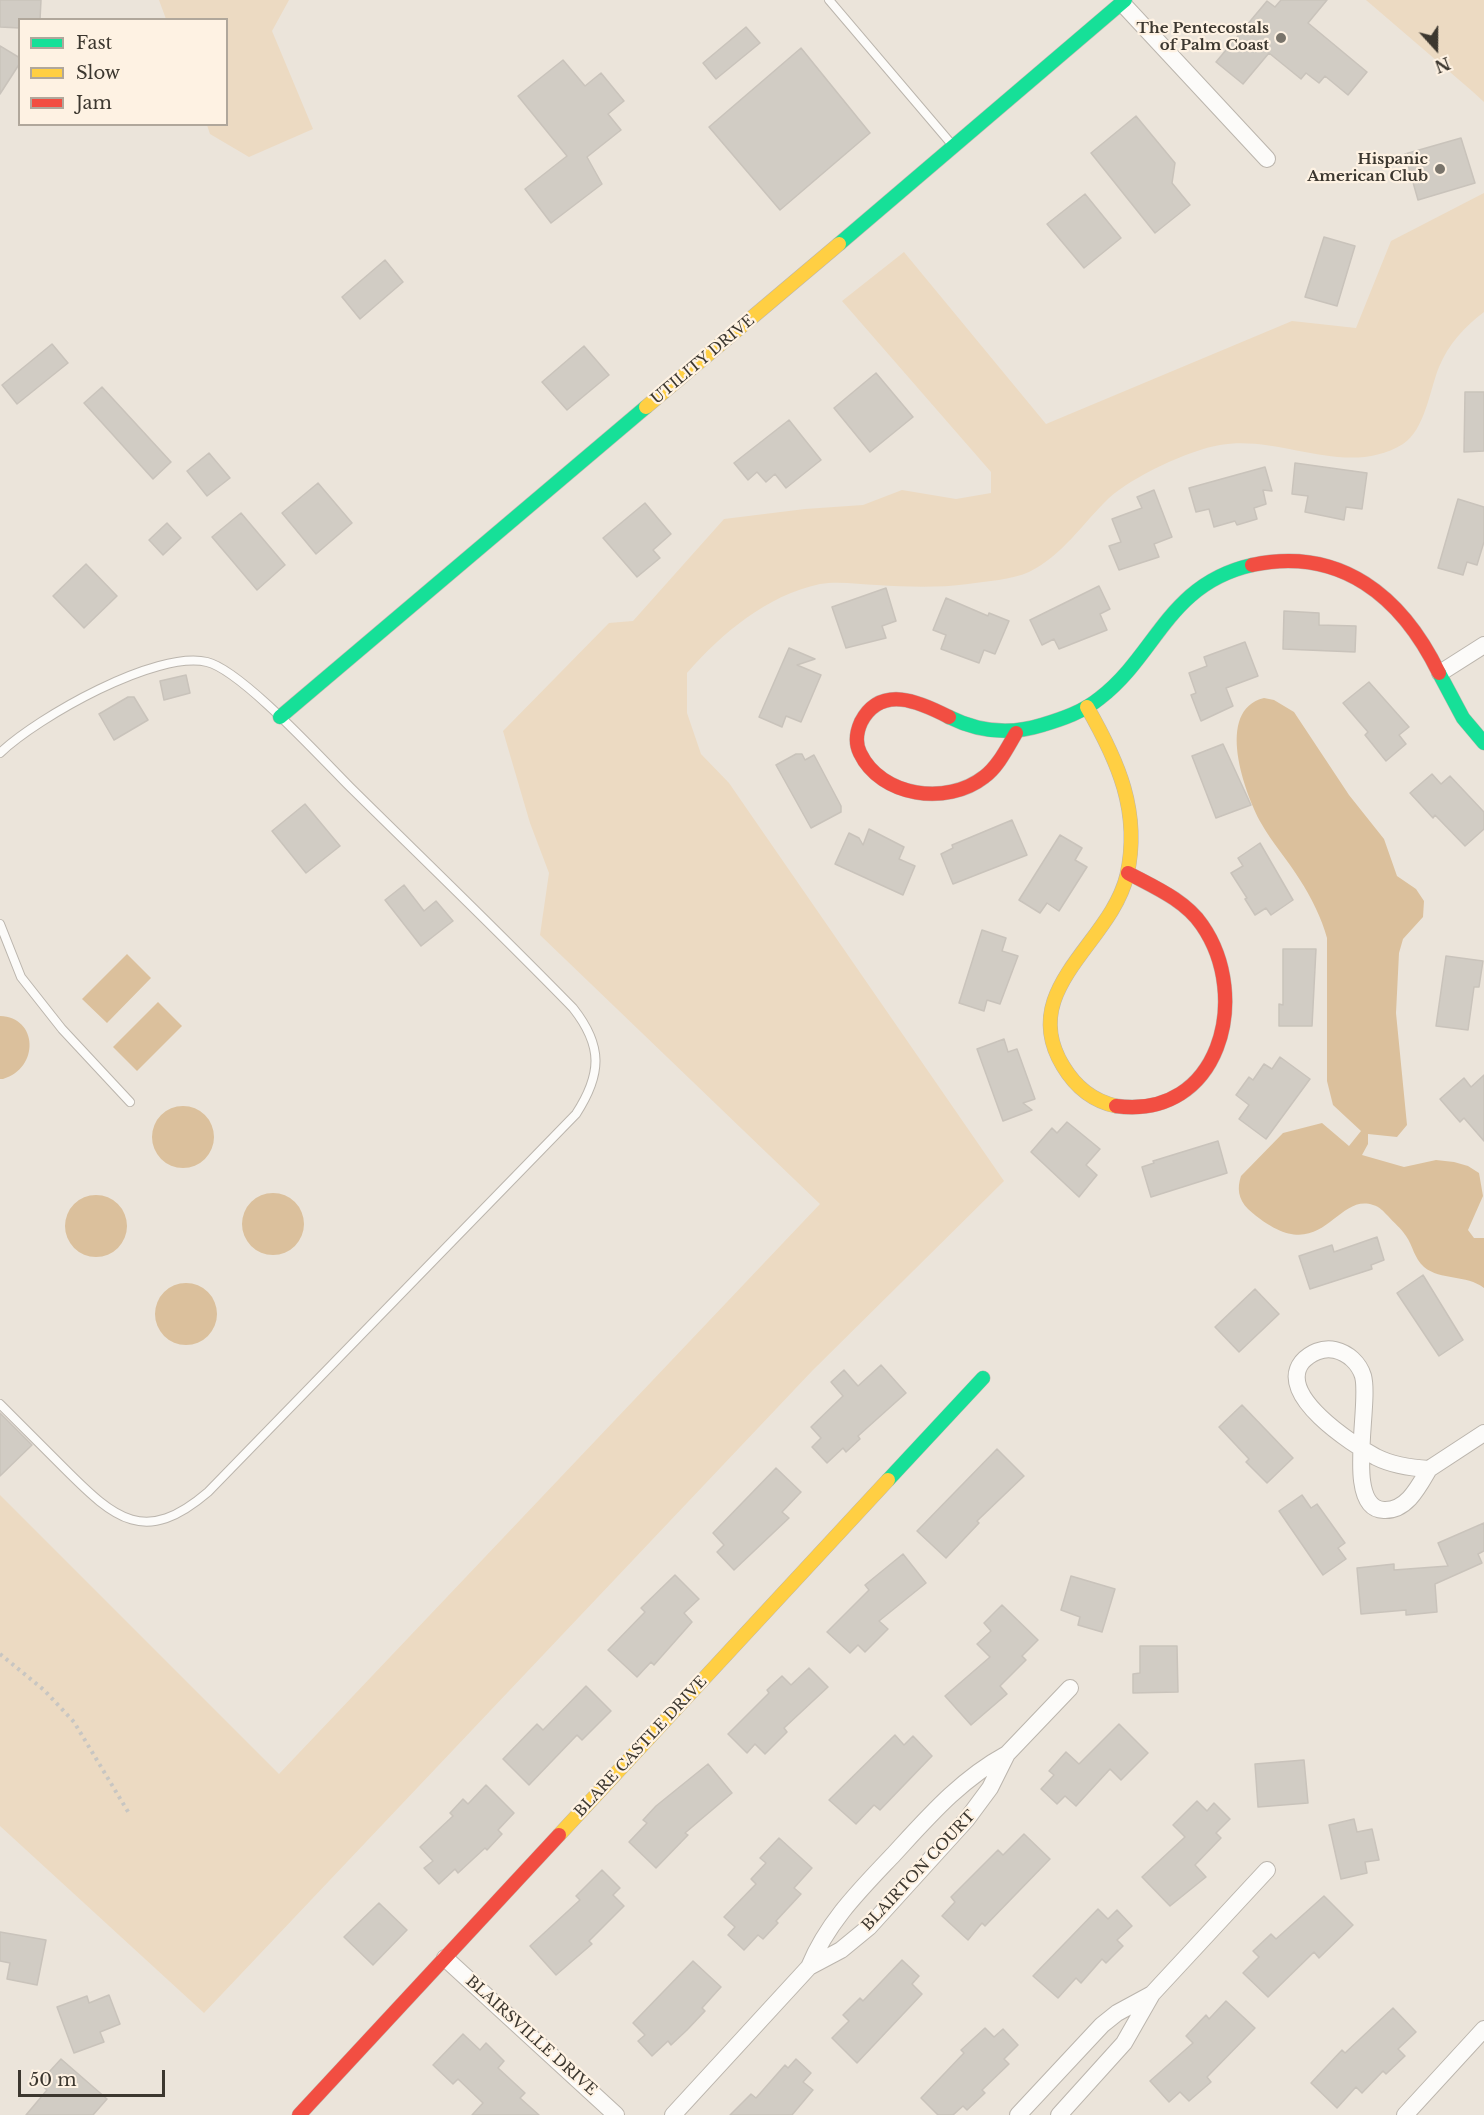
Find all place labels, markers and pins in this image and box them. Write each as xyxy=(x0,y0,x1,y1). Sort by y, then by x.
place label: The Pentecostals of Palm Coast xyxy=(1137,20,1269,55)
marker: The Pentecostals of Palm Coast xyxy=(1274,31,1288,45)
place label: Hispanic American Club xyxy=(1307,151,1428,186)
marker: Hispanic American Club xyxy=(1433,162,1447,176)

